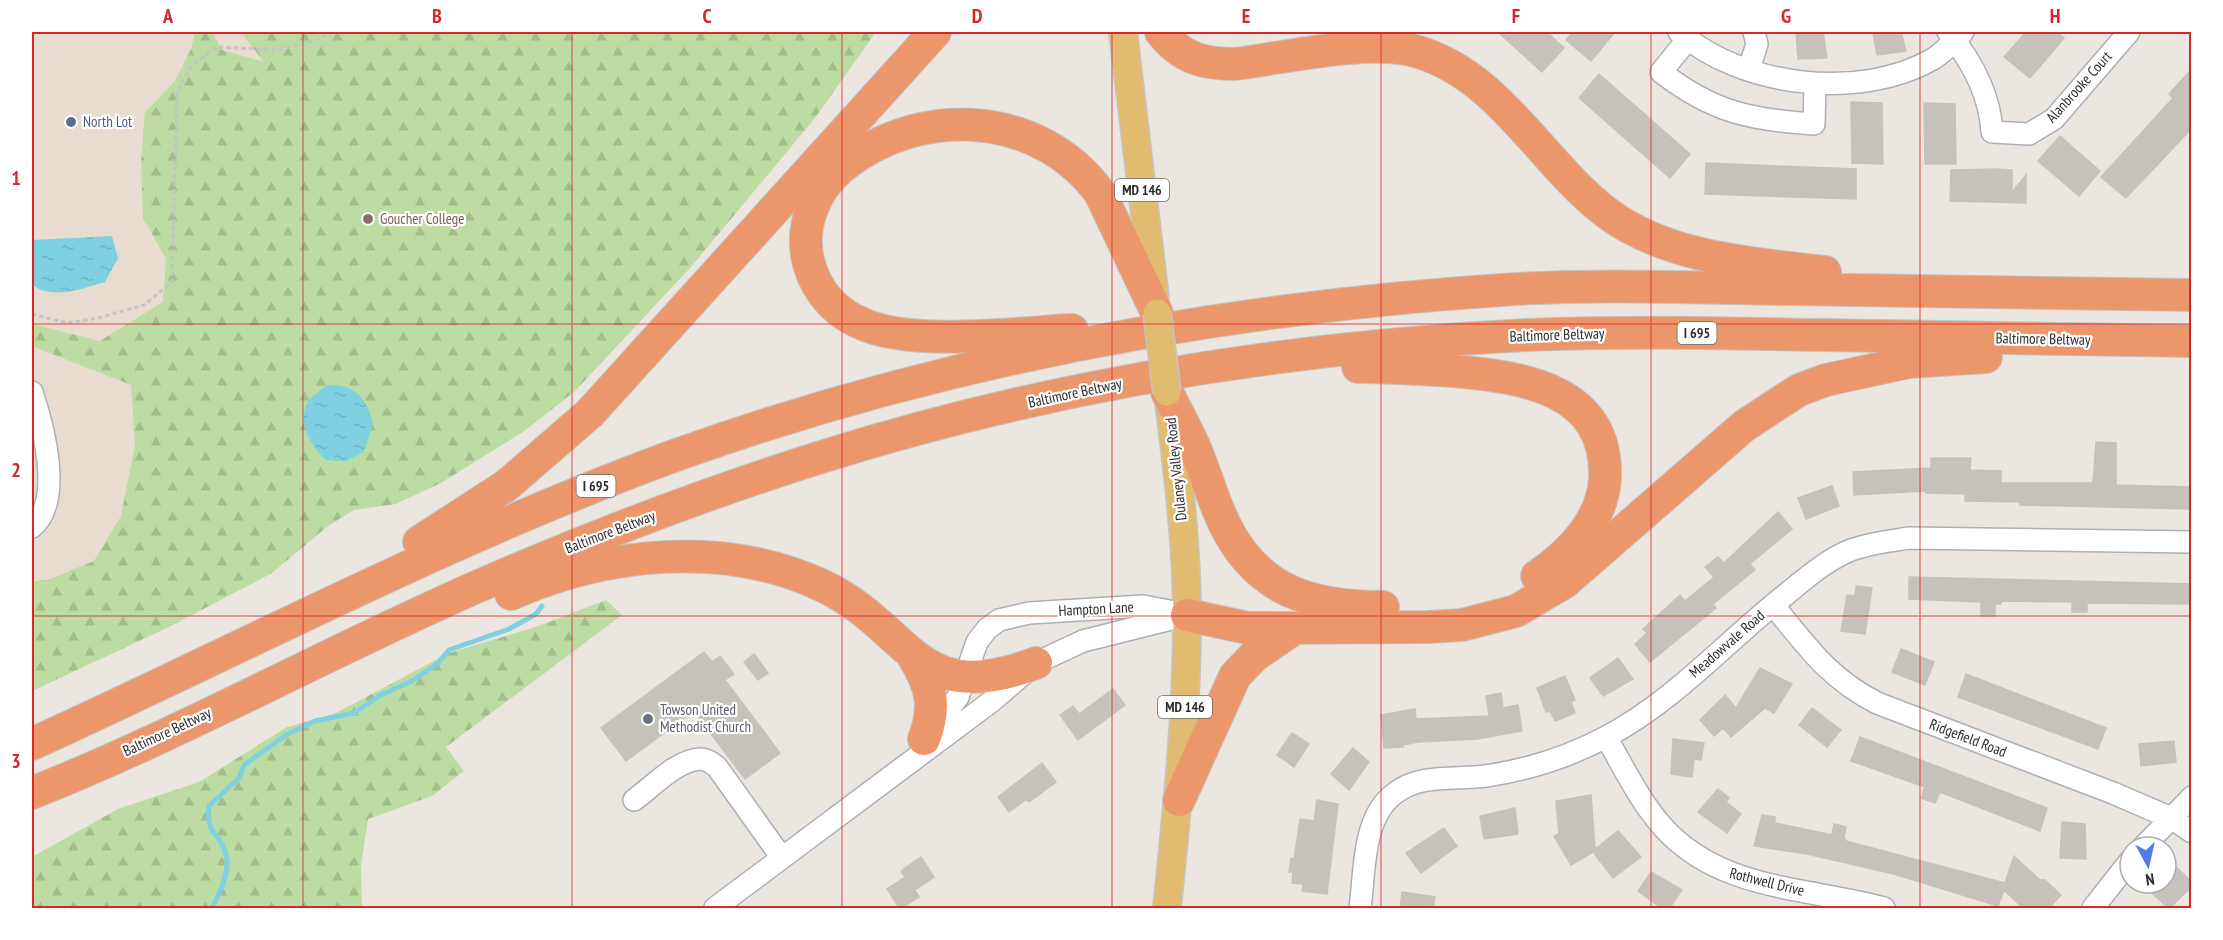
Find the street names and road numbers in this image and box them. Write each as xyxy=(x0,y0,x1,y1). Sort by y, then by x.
street label: Alanbrooke Court xyxy=(2042,47,2116,126)
road number: MD 146 xyxy=(1115,179,1169,201)
road number: I 695 xyxy=(1678,322,1716,344)
street label: Baltimore Beltway xyxy=(1509,323,1605,346)
street label: Baltimore Beltway xyxy=(1995,328,2091,349)
street label: Baltimore Beltway xyxy=(1026,373,1124,412)
street label: Dulaney Valley Road xyxy=(1161,417,1190,522)
road number: I 695 xyxy=(576,475,616,497)
street label: Baltimore Beltway xyxy=(562,506,658,557)
street label: Hampton Lane xyxy=(1058,597,1134,620)
street label: Meadowvale Road xyxy=(1685,606,1768,682)
road number: MD 146 xyxy=(1158,696,1212,718)
street label: Baltimore Beltway xyxy=(120,703,214,760)
street label: Ridgefield Road xyxy=(1927,714,2009,761)
street label: Rothwell Drive xyxy=(1728,863,1806,900)

